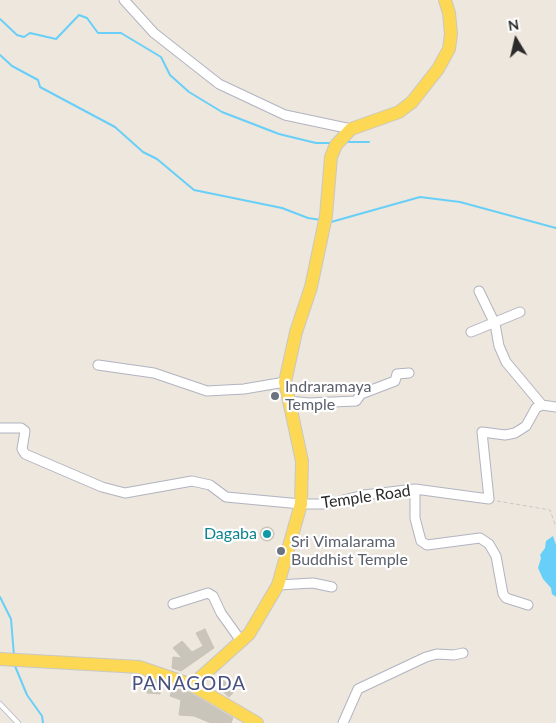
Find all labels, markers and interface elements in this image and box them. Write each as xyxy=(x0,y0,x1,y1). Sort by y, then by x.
north arrow xyxy=(491,15,541,65)
text: N xyxy=(507,15,520,34)
place label: Indraramaya Temple xyxy=(285,377,372,415)
marker: Indraramaya Temple xyxy=(269,390,281,402)
street label: Temple Road xyxy=(320,481,412,513)
place label: Dagaba xyxy=(204,524,257,544)
marker: Dagaba xyxy=(261,528,273,540)
place label: Sri Vimalarama Buddhist Temple xyxy=(291,532,408,570)
marker: Sri Vimalarama Buddhist Temple xyxy=(275,545,287,557)
district label: PANAGODA xyxy=(131,673,247,695)

